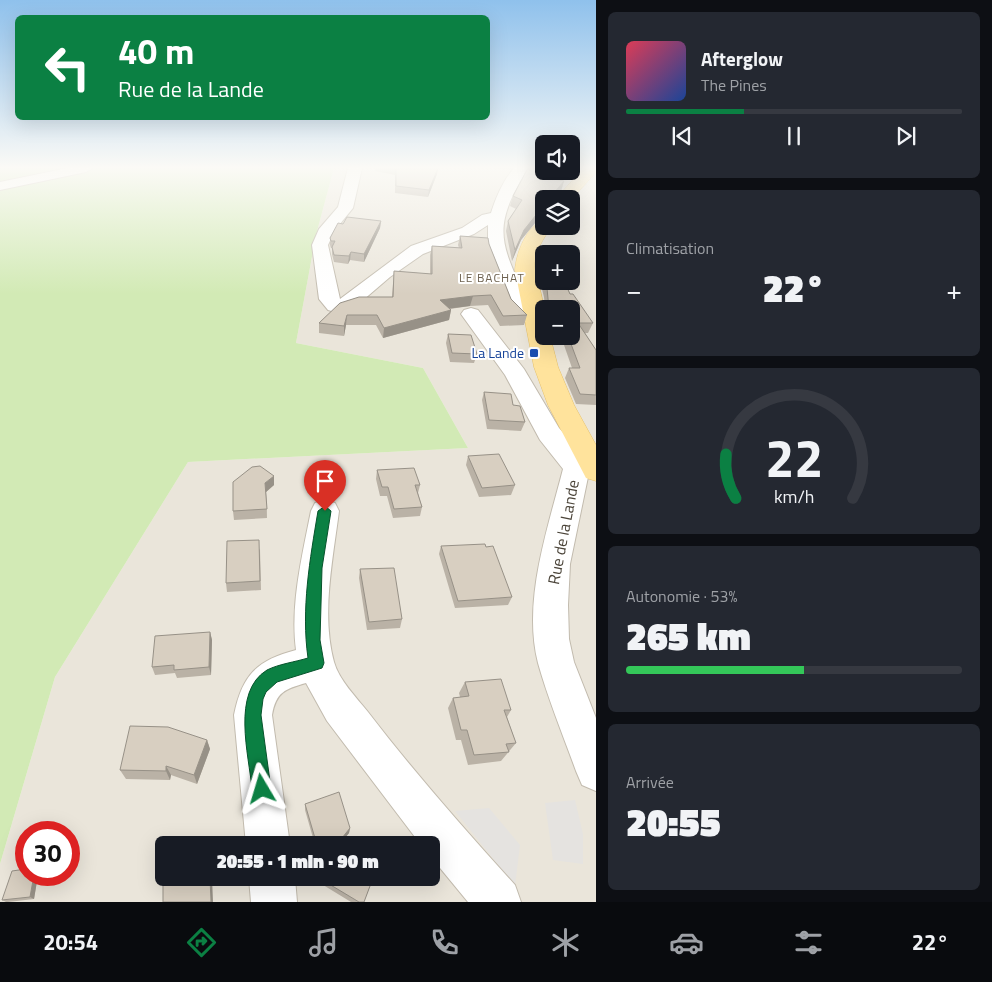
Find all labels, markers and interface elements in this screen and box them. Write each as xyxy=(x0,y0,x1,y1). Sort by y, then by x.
text: 40 m xyxy=(118,24,194,78)
icon: left xyxy=(35,35,100,100)
text: Afterglow xyxy=(701,44,783,73)
text: Rue de la Lande xyxy=(118,72,264,106)
text: The Pines xyxy=(701,73,767,97)
icon: previous xyxy=(668,122,696,150)
icon: pause xyxy=(780,122,808,150)
icon: next xyxy=(892,122,920,150)
map controls xyxy=(535,135,580,345)
button: sound xyxy=(535,135,580,180)
button: layers xyxy=(535,190,580,235)
text: Climatisation xyxy=(626,236,714,260)
button: + xyxy=(535,245,580,290)
text: 22° xyxy=(763,259,825,317)
district label: LE BACHAT xyxy=(459,268,525,287)
text: − xyxy=(626,268,642,311)
text: + xyxy=(946,268,962,311)
button: − xyxy=(535,300,580,345)
place label: La Lande xyxy=(471,342,524,363)
marker: La Lande xyxy=(528,347,540,359)
text: 22 xyxy=(765,418,823,497)
pin xyxy=(304,460,346,511)
icon: arrive xyxy=(311,467,339,495)
street label: Rue de la Lande xyxy=(541,478,585,586)
text: km/h xyxy=(774,483,814,510)
text: Autonomie · 53% xyxy=(626,584,738,608)
text: 265 km xyxy=(626,607,751,665)
position arrow xyxy=(235,762,287,814)
text: Arrivée xyxy=(626,770,674,794)
text: 20:55 xyxy=(626,793,721,851)
speed limit sign: 30 xyxy=(15,821,80,886)
text: 20:55 · 1 min · 90 m xyxy=(216,846,379,875)
text: 20:54 xyxy=(43,925,98,959)
icon: directions xyxy=(184,925,219,960)
icon: music xyxy=(306,925,341,960)
icon: phone xyxy=(427,925,462,960)
icon: climate xyxy=(548,925,583,960)
icon: car xyxy=(669,925,704,960)
icon: filters xyxy=(791,925,826,960)
text: 22° xyxy=(912,925,949,959)

